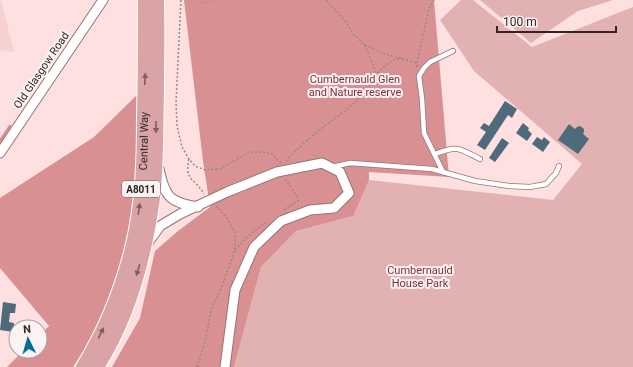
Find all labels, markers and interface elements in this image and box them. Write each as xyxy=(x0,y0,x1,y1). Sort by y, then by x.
scale bar xyxy=(497,8,616,34)
text: 100 m xyxy=(503,15,537,29)
street label: Old Glasgow Road xyxy=(11,29,72,111)
one-way arrow xyxy=(142,73,149,85)
park label: Cumbernauld Glen and Nature reserve xyxy=(309,73,401,99)
street label: Central Way xyxy=(137,111,151,171)
one-way arrow xyxy=(153,121,159,134)
road number: A8011 xyxy=(122,181,160,197)
one-way arrow xyxy=(136,203,142,215)
one-way arrow xyxy=(135,264,141,276)
park label: Cumbernauld House Park xyxy=(387,264,453,290)
north arrow xyxy=(8,319,48,359)
text: N xyxy=(23,323,32,336)
one-way arrow xyxy=(98,327,104,338)

